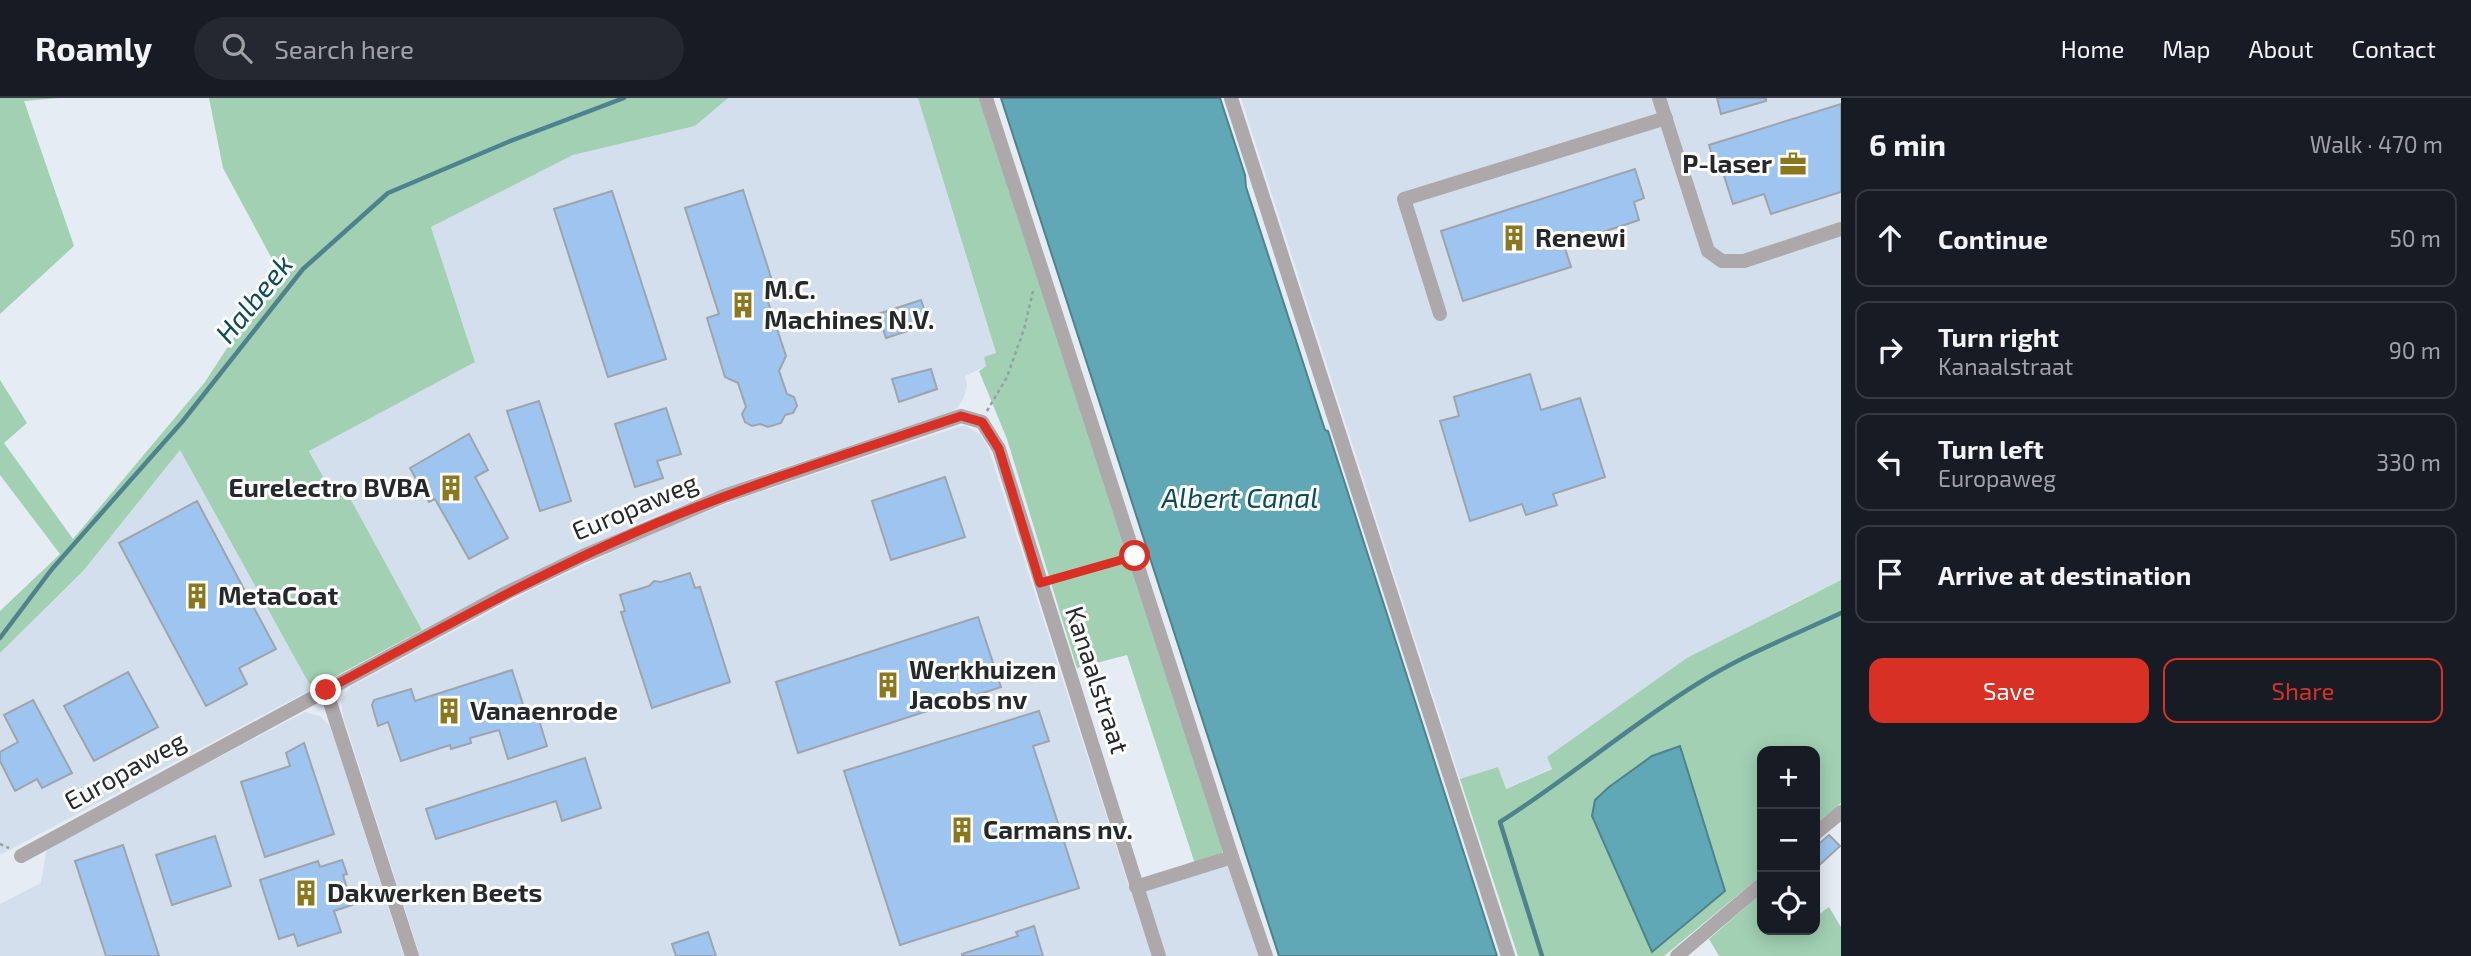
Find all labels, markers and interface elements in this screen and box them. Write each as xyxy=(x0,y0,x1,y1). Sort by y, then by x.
search box xyxy=(194,17,684,80)
text: Roamly xyxy=(35,28,152,68)
icon: search xyxy=(218,29,256,67)
text: Search here xyxy=(274,33,414,64)
text: Home xyxy=(2061,34,2124,63)
text: Map xyxy=(2162,34,2210,63)
text: About xyxy=(2248,34,2314,63)
text: Contact xyxy=(2352,34,2436,63)
text: 6 min xyxy=(1869,126,1946,162)
text: Walk · 470 m xyxy=(2310,130,2443,158)
place label: P-laser xyxy=(1682,147,1772,178)
office icon: P-laser xyxy=(1778,149,1808,179)
icon: ahead xyxy=(1871,219,1909,257)
place label: Renewi xyxy=(1535,221,1626,252)
building icon: Renewi xyxy=(1499,223,1529,253)
text: Continue xyxy=(1938,223,2048,254)
text: 50 m xyxy=(2390,224,2441,252)
water label: Halbeek xyxy=(207,247,299,349)
place label: M.C. Machines N.V. xyxy=(764,273,934,334)
building icon: M.C. Machines N.V. xyxy=(728,290,758,320)
text: Turn right xyxy=(1938,321,2059,352)
icon: right xyxy=(1871,331,1909,369)
text: 90 m xyxy=(2389,336,2441,364)
text: Kanaalstraat xyxy=(1938,352,2073,380)
text: Turn left xyxy=(1938,433,2044,464)
icon: left xyxy=(1871,443,1909,481)
text: 330 m xyxy=(2376,448,2441,476)
text: Europaweg xyxy=(1938,464,2056,492)
street label: Europaweg xyxy=(567,465,702,546)
place label: Eurelectro BVBA xyxy=(228,471,430,502)
building icon: Eurelectro BVBA xyxy=(436,473,466,503)
water label: Albert Canal xyxy=(1161,480,1318,514)
route start xyxy=(1119,540,1150,571)
icon: arrive xyxy=(1871,555,1909,593)
text: Arrive at destination xyxy=(1938,559,2191,590)
place label: MetaCoat xyxy=(218,579,338,610)
building icon: MetaCoat xyxy=(182,581,212,611)
street label: Kanaalstraat xyxy=(1060,602,1137,757)
place label: Werkhuizen Jacobs nv xyxy=(909,653,1056,714)
button: Save xyxy=(1869,658,2149,723)
button: Share xyxy=(2163,658,2443,723)
building icon: Werkhuizen Jacobs nv xyxy=(873,670,903,700)
route end xyxy=(310,674,341,705)
place label: Vanaenrode xyxy=(470,694,618,725)
building icon: Vanaenrode xyxy=(434,696,464,726)
street label: Europaweg xyxy=(58,724,190,816)
map controls xyxy=(1757,746,1820,935)
button: + xyxy=(1757,746,1820,809)
button: − xyxy=(1757,809,1820,872)
place label: Carmans nv. xyxy=(983,813,1133,844)
building icon: Carmans nv. xyxy=(947,815,977,845)
button: locate xyxy=(1757,872,1820,935)
place label: Dakwerken Beets xyxy=(327,876,542,907)
building icon: Dakwerken Beets xyxy=(291,878,321,908)

